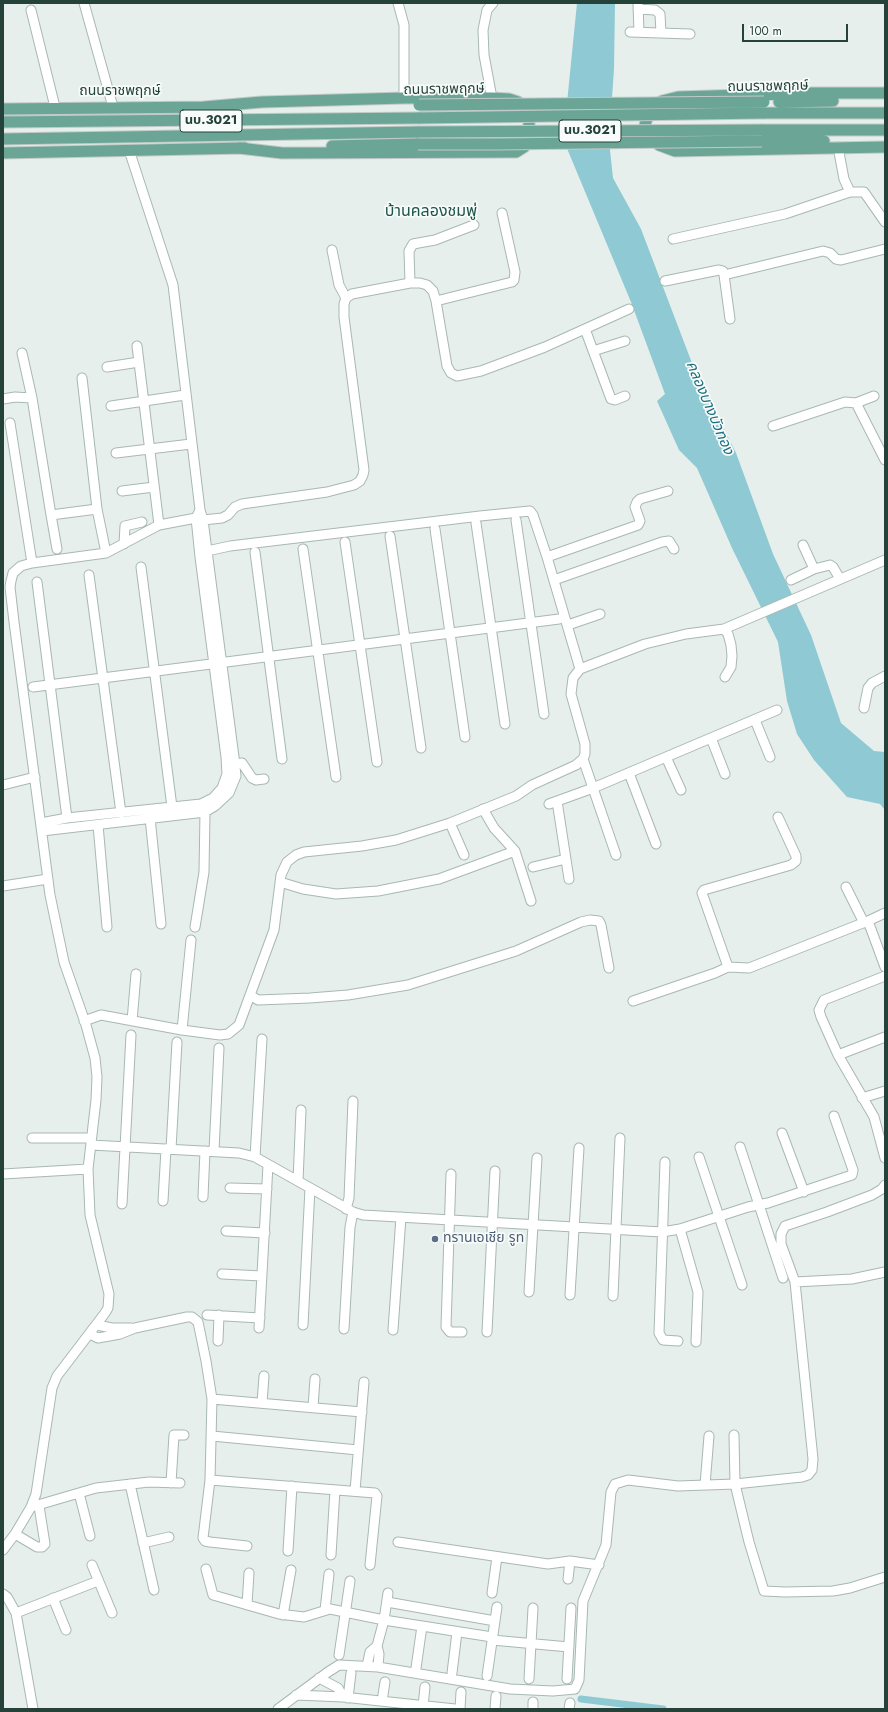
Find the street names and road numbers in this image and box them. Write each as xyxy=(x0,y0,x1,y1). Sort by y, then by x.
street label: ถนนราชพฤกษ์ xyxy=(727,78,809,96)
street label: ถนนราชพฤกษ์ xyxy=(403,81,485,99)
street label: ถนนราชพฤกษ์ xyxy=(79,84,161,100)
road number: นบ.3021 xyxy=(180,110,242,132)
road number: นบ.3021 xyxy=(559,120,621,142)

